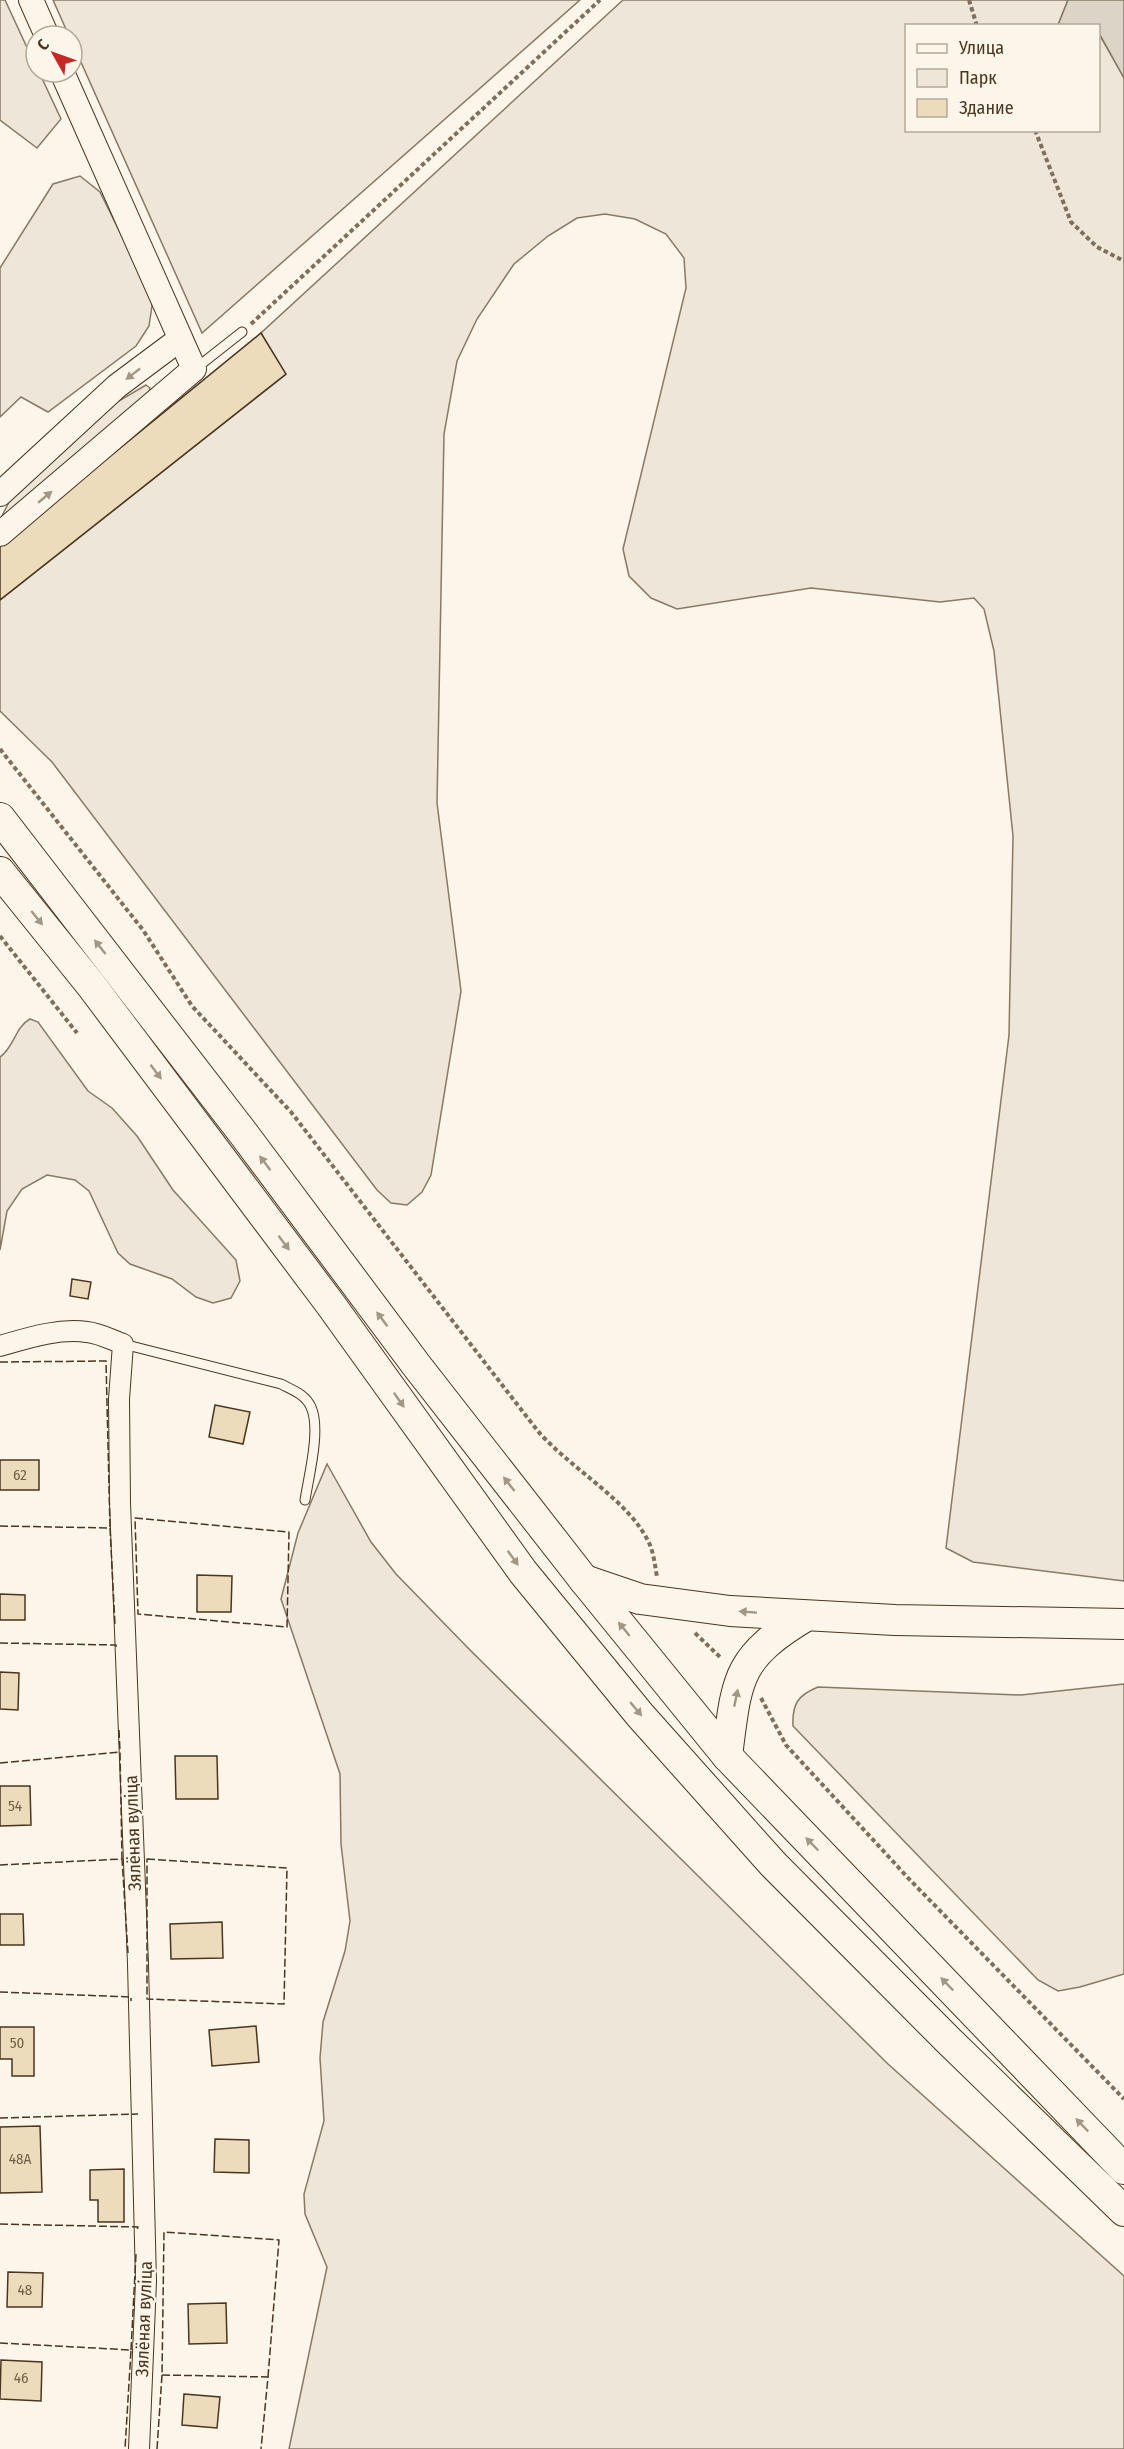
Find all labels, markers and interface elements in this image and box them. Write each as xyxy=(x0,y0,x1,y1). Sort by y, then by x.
north arrow xyxy=(24,24,84,84)
legend xyxy=(905,24,1100,132)
text: С xyxy=(33,35,53,54)
text: Улица xyxy=(958,37,1004,59)
text: Парк xyxy=(959,67,997,89)
text: Здание xyxy=(959,97,1014,119)
one-way arrow xyxy=(126,368,142,380)
one-way arrow xyxy=(37,491,52,504)
one-way arrow xyxy=(30,910,42,925)
one-way arrow xyxy=(94,940,106,955)
one-way arrow xyxy=(150,1063,162,1079)
one-way arrow xyxy=(259,1156,271,1172)
one-way arrow xyxy=(278,1234,290,1250)
one-way arrow xyxy=(376,1312,388,1327)
one-way arrow xyxy=(392,1393,404,1408)
house number: 62 xyxy=(13,1466,27,1484)
one-way arrow xyxy=(503,1476,516,1492)
one-way arrow xyxy=(506,1551,518,1566)
one-way arrow xyxy=(738,1608,757,1617)
one-way arrow xyxy=(618,1622,631,1637)
one-way arrow xyxy=(732,1688,741,1707)
one-way arrow xyxy=(629,1702,642,1717)
street label: Зялёная вуліца xyxy=(120,1775,146,1891)
house number: 54 xyxy=(8,1797,22,1815)
one-way arrow xyxy=(805,1836,819,1851)
one-way arrow xyxy=(940,1977,954,1992)
house number: 50 xyxy=(10,2034,24,2052)
one-way arrow xyxy=(1076,2118,1089,2133)
house number: 48А xyxy=(9,2150,31,2168)
street label: Зялёная вуліца xyxy=(131,2261,157,2377)
house number: 48 xyxy=(18,2281,32,2299)
house number: 46 xyxy=(14,2369,28,2387)

